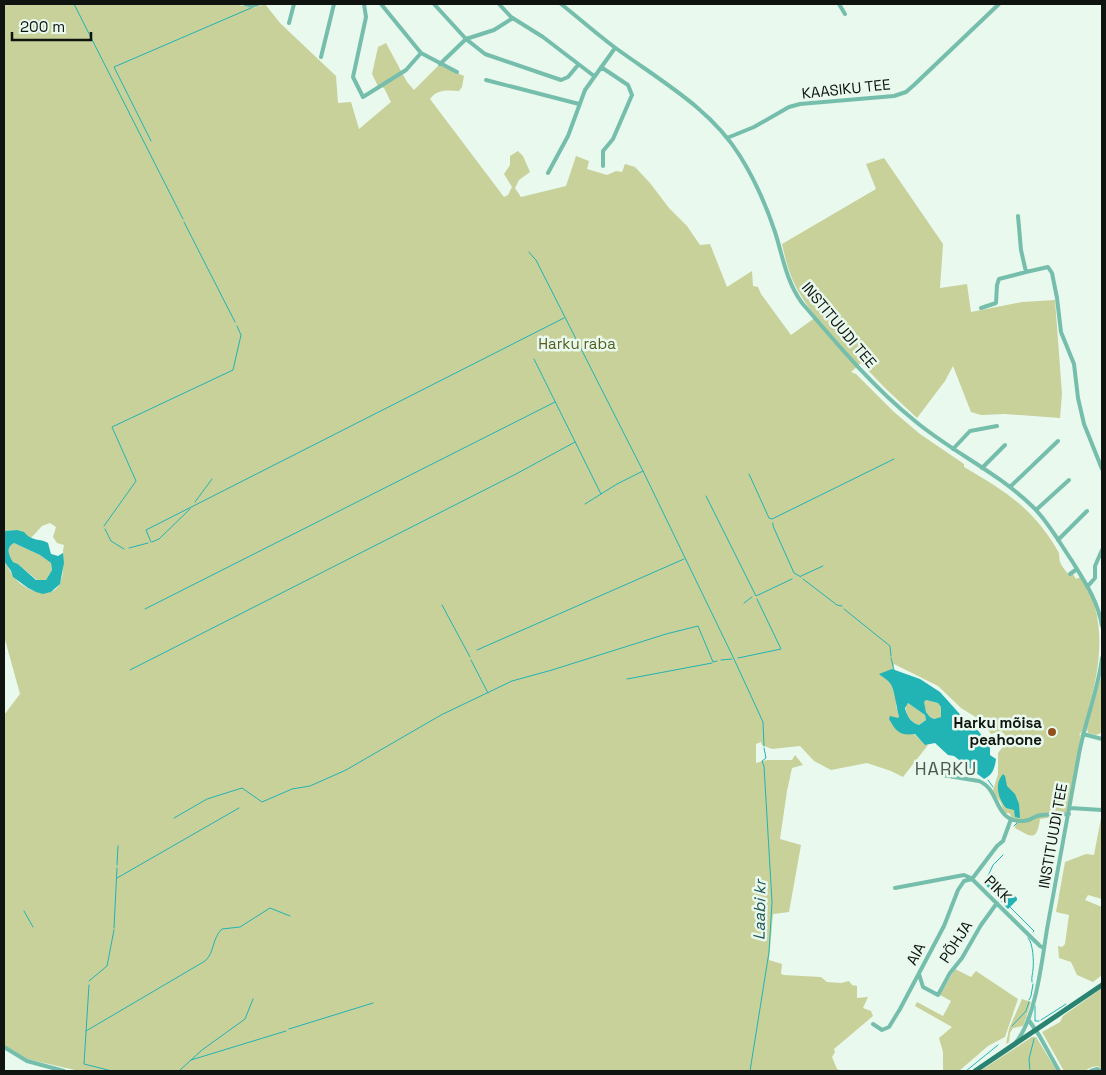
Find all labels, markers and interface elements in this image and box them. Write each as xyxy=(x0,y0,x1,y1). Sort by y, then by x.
scale bar xyxy=(12,10,91,42)
text: 200 m xyxy=(20,17,65,36)
street label: KAASIKU TEE xyxy=(801,74,891,103)
street label: INSTITUUDI TEE xyxy=(798,278,881,372)
park label: Harku raba xyxy=(538,334,616,353)
place label: Harku mõisa peahoone xyxy=(954,713,1042,749)
marker: Harku mõisa peahoone xyxy=(1046,726,1058,738)
district label: HARKU xyxy=(915,757,977,780)
street label: INSTITUUDI TEE xyxy=(1034,782,1071,890)
street label: PIKK xyxy=(981,871,1016,906)
water label: Laabi kr xyxy=(748,878,771,940)
street label: PÕHJA xyxy=(935,916,977,967)
street label: AIA xyxy=(902,939,929,968)

